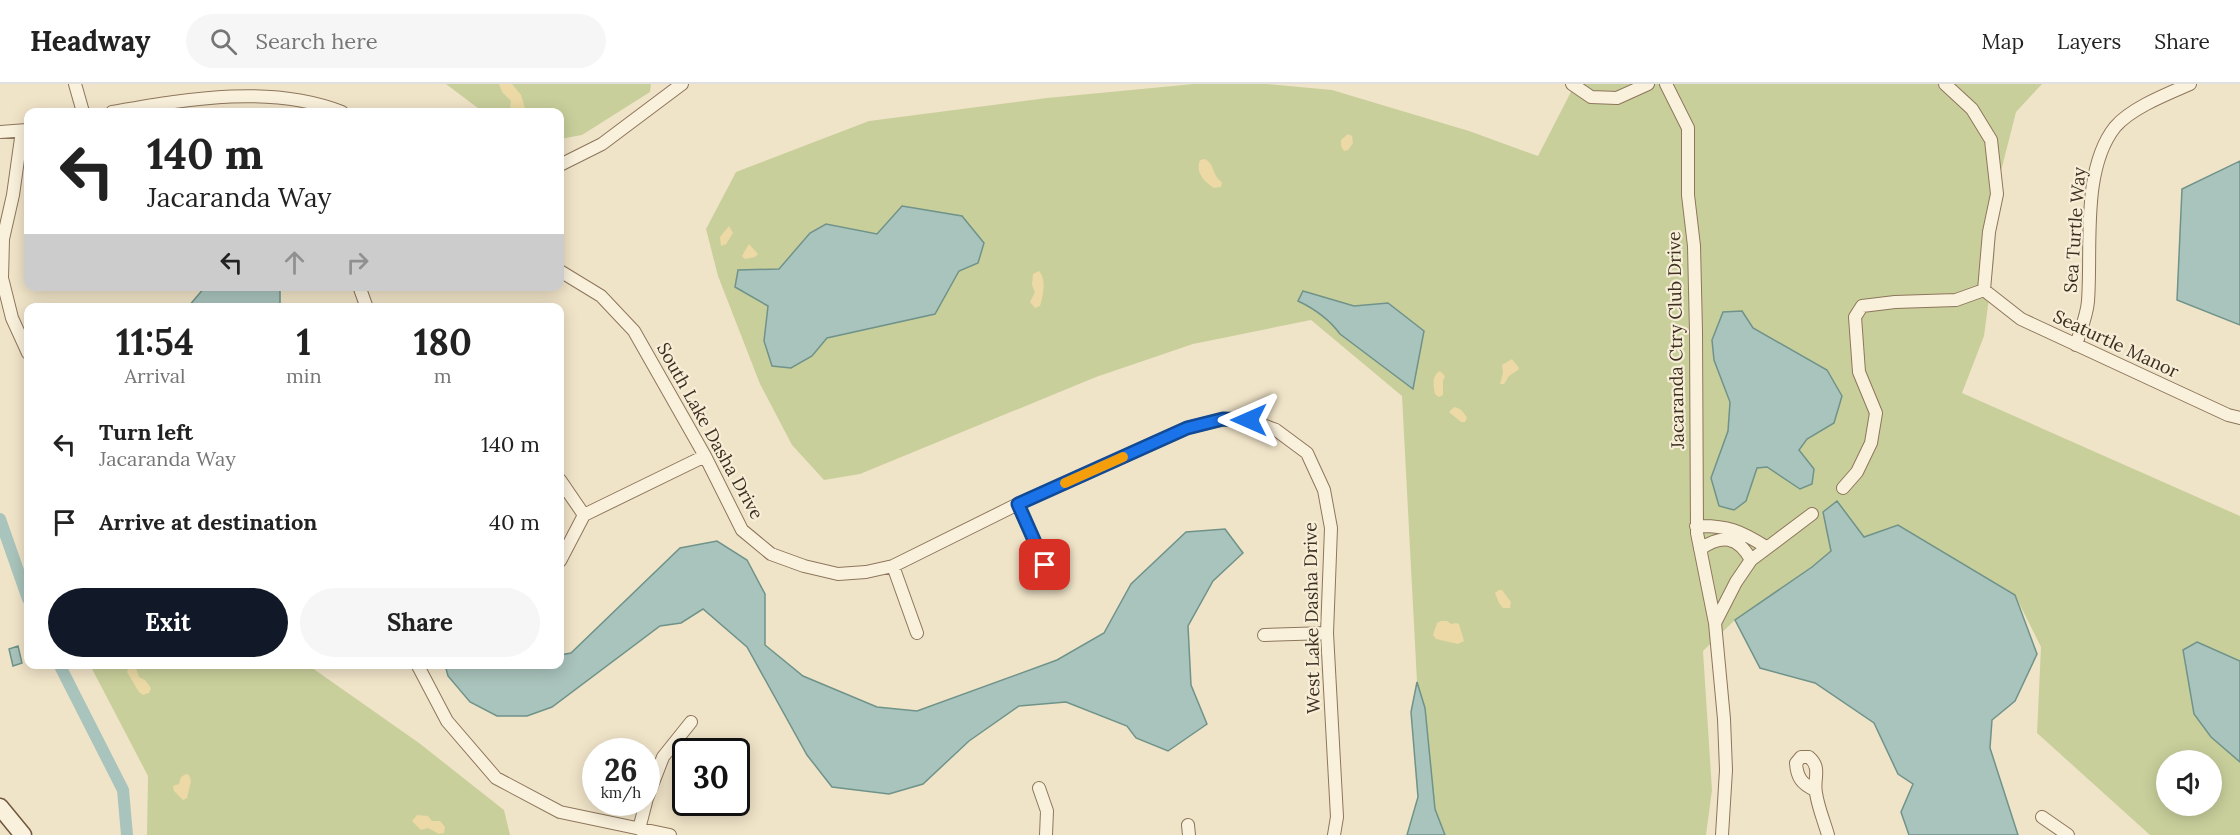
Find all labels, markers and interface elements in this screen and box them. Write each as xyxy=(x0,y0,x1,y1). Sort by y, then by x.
search box xyxy=(186,14,606,68)
text: Headway xyxy=(30,23,150,59)
icon: search xyxy=(207,25,240,58)
text: Search here xyxy=(255,27,378,55)
text: Map xyxy=(1981,28,2024,55)
text: Layers xyxy=(2057,28,2121,55)
text: Share xyxy=(2154,28,2210,55)
text: 140 m xyxy=(147,127,263,181)
icon: left xyxy=(48,132,126,210)
street label: Sea Turtle Way xyxy=(2059,166,2090,294)
text: Jacaranda Way xyxy=(147,180,332,214)
street label: Jacaranda Ctry Club Drive xyxy=(1662,231,1689,450)
icon: left xyxy=(215,246,248,279)
icon: ahead xyxy=(278,246,311,279)
icon: right xyxy=(341,246,374,279)
street label: Seaturtle Manor xyxy=(2050,304,2183,383)
text: 11:54 xyxy=(116,319,194,365)
text: 1 xyxy=(296,319,311,365)
text: 180 xyxy=(414,319,472,365)
street label: South Lake Dasha Drive xyxy=(652,338,769,523)
text: Arrival xyxy=(124,363,186,388)
text: min xyxy=(286,363,322,388)
text: m xyxy=(434,363,452,388)
position arrow xyxy=(1217,388,1281,452)
text: Turn left xyxy=(99,418,193,446)
icon: left xyxy=(48,428,81,461)
text: 140 m xyxy=(481,430,540,458)
text: Jacaranda Way xyxy=(99,446,236,471)
icon: arrive xyxy=(48,506,81,539)
text: Arrive at destination xyxy=(99,508,317,536)
text: 40 m xyxy=(489,508,540,536)
street label: West Lake Dasha Drive xyxy=(1298,522,1325,714)
pin xyxy=(1019,539,1070,590)
icon: arrive xyxy=(1028,548,1061,581)
button: Exit xyxy=(48,588,288,657)
button: Share xyxy=(300,588,540,657)
speed limit sign: 30 xyxy=(672,738,750,816)
map controls xyxy=(2156,750,2222,816)
button: sound xyxy=(2156,750,2222,816)
text: 26 xyxy=(604,751,638,789)
text: km/h xyxy=(601,783,641,802)

